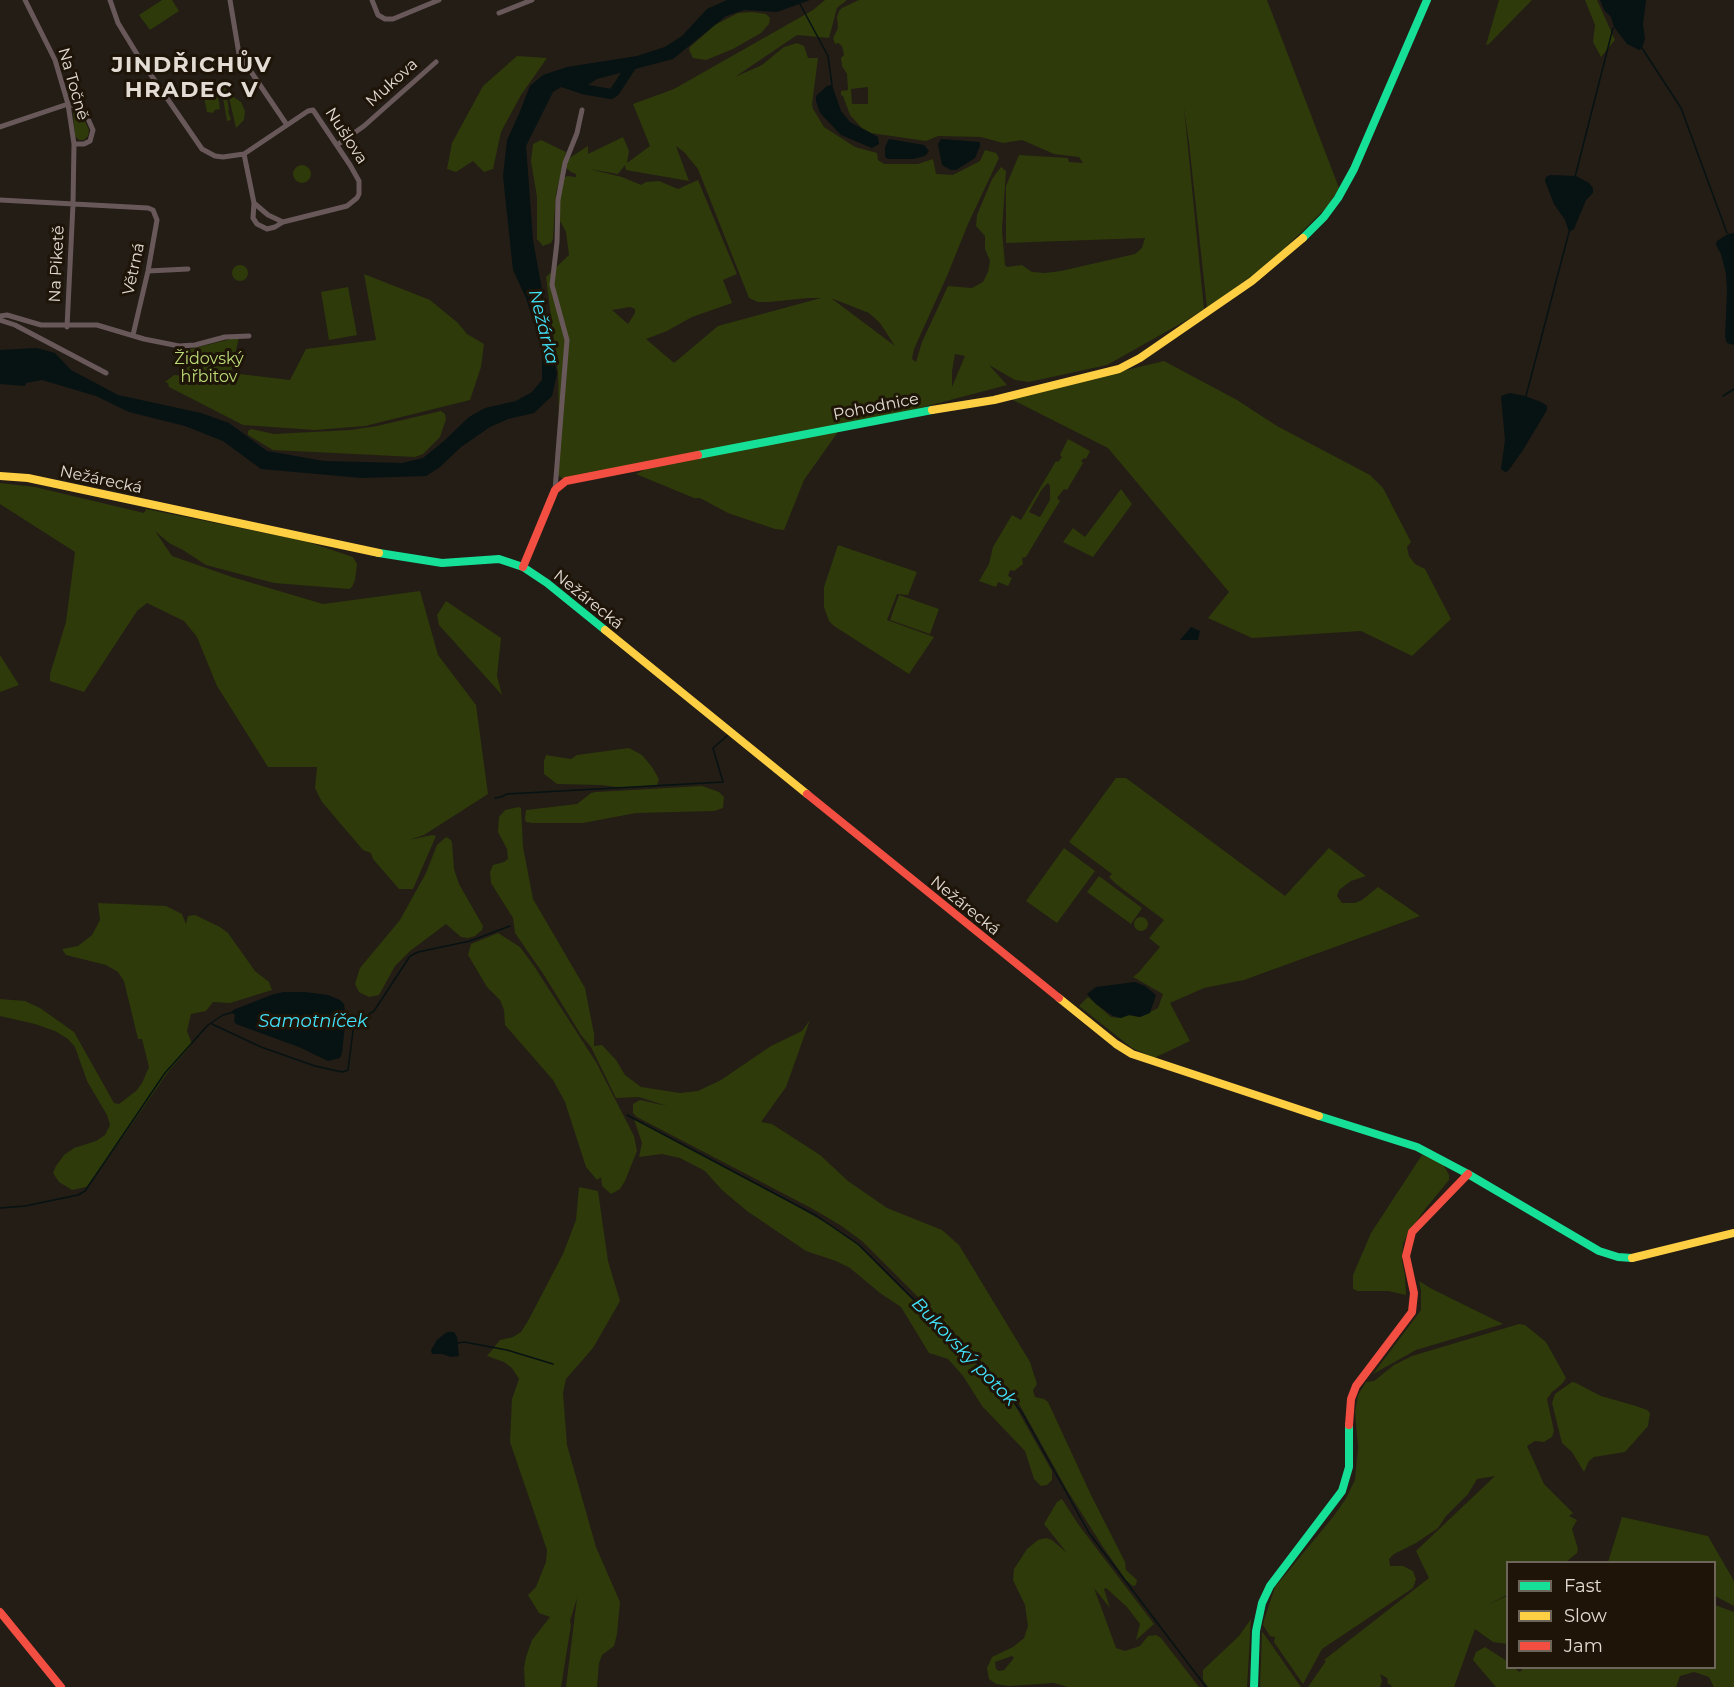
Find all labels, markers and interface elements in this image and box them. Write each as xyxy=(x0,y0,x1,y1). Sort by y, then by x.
street label: Na Točně xyxy=(54,46,92,122)
district label: JINDŘICHŮV HRADEC V xyxy=(112,53,272,104)
street label: Mukova xyxy=(362,55,422,111)
street label: Nušlova xyxy=(321,104,371,168)
street label: Na Piketě xyxy=(45,225,69,303)
street label: Větrná xyxy=(119,241,149,297)
water label: Nežárka xyxy=(523,287,563,367)
park label: Židovský hřbitov xyxy=(174,349,244,387)
street label: Pohodnice xyxy=(832,389,920,425)
street label: Nežárecká xyxy=(58,462,144,498)
street label: Nežárecká xyxy=(549,566,627,634)
street label: Nežárecká xyxy=(926,872,1004,940)
water label: Samotníček xyxy=(258,1011,368,1033)
water label: Bukovský potok xyxy=(907,1293,1021,1411)
legend xyxy=(1506,1561,1716,1669)
text: Fast xyxy=(1564,1575,1602,1597)
text: Slow xyxy=(1564,1605,1607,1627)
text: Jam xyxy=(1564,1635,1603,1657)

